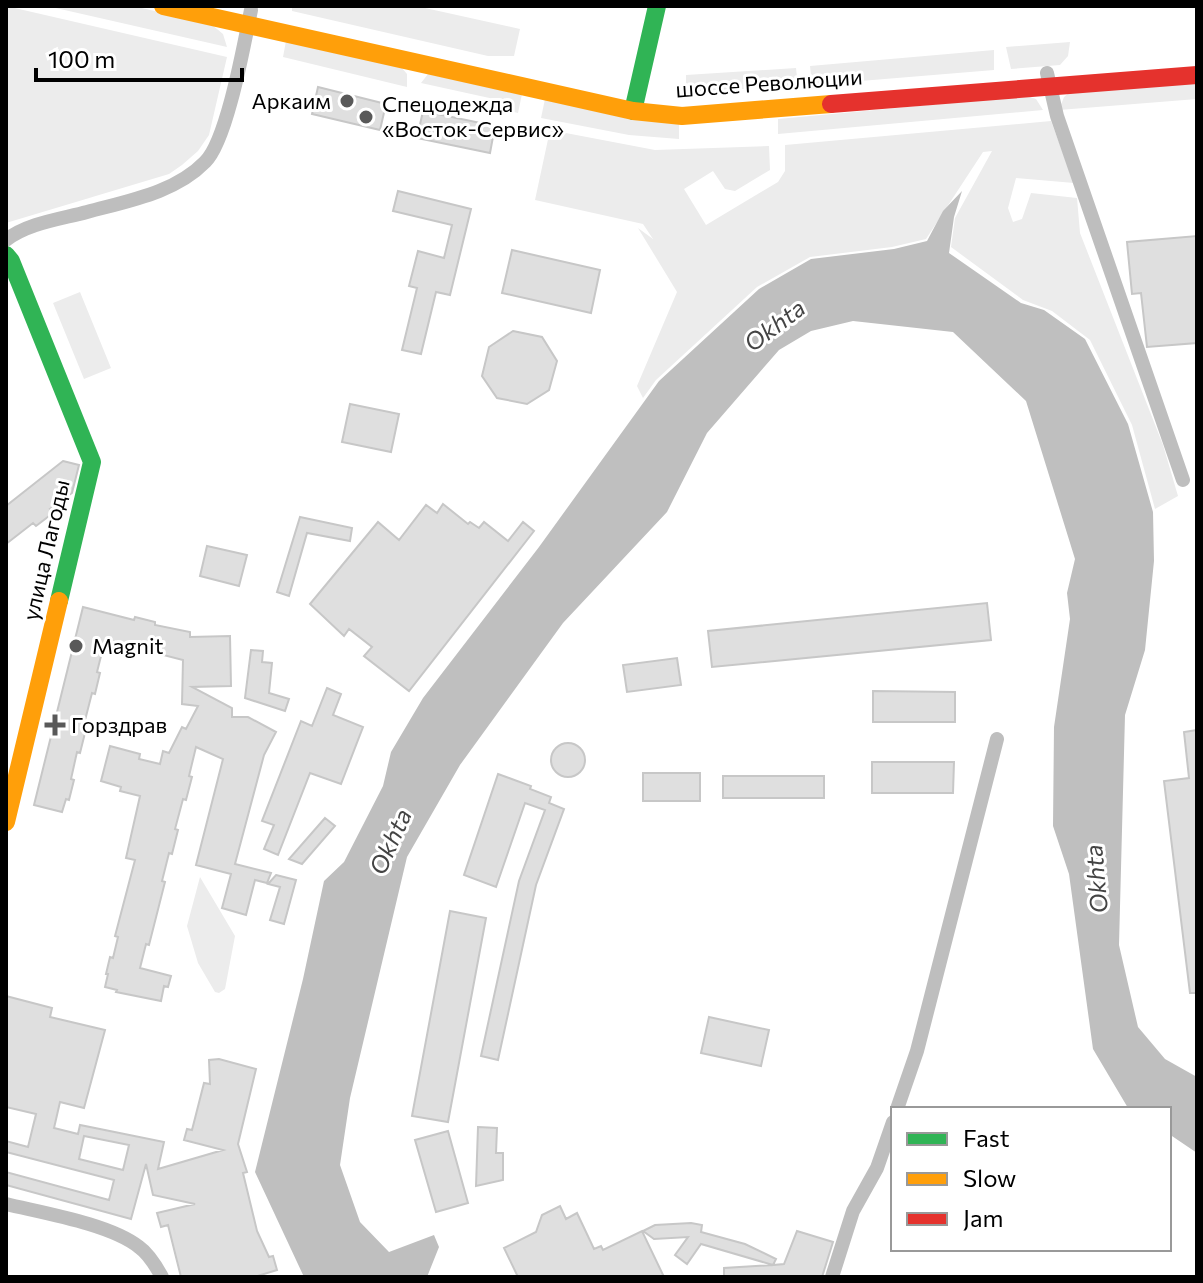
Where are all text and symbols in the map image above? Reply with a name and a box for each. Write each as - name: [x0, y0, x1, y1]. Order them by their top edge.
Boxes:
- scale bar: [36, 32, 242, 82]
- text: 100 m: [48, 44, 115, 73]
- street label: шоссе Революции: [675, 62, 863, 103]
- place label: Аркаим: [252, 87, 331, 114]
- place label: Спецодежда «Восток-Сервис»: [382, 90, 564, 142]
- marker: Аркаим: [338, 92, 356, 110]
- marker: Спецодежда «Восток-Сервис»: [357, 108, 375, 126]
- water label: Okhta: [738, 293, 810, 357]
- street label: улица Лагоды: [16, 477, 75, 623]
- place label: Magnit: [92, 632, 164, 659]
- marker: Magnit: [67, 637, 85, 655]
- place label: Горздрав: [71, 711, 167, 738]
- marker: Горздрав: [46, 716, 64, 734]
- water label: Okhta: [362, 804, 417, 879]
- water label: Okhta: [1078, 844, 1113, 915]
- legend: [891, 1107, 1171, 1251]
- text: Fast: [963, 1123, 1010, 1152]
- text: Slow: [963, 1163, 1016, 1192]
- text: Jam: [963, 1203, 1003, 1232]

